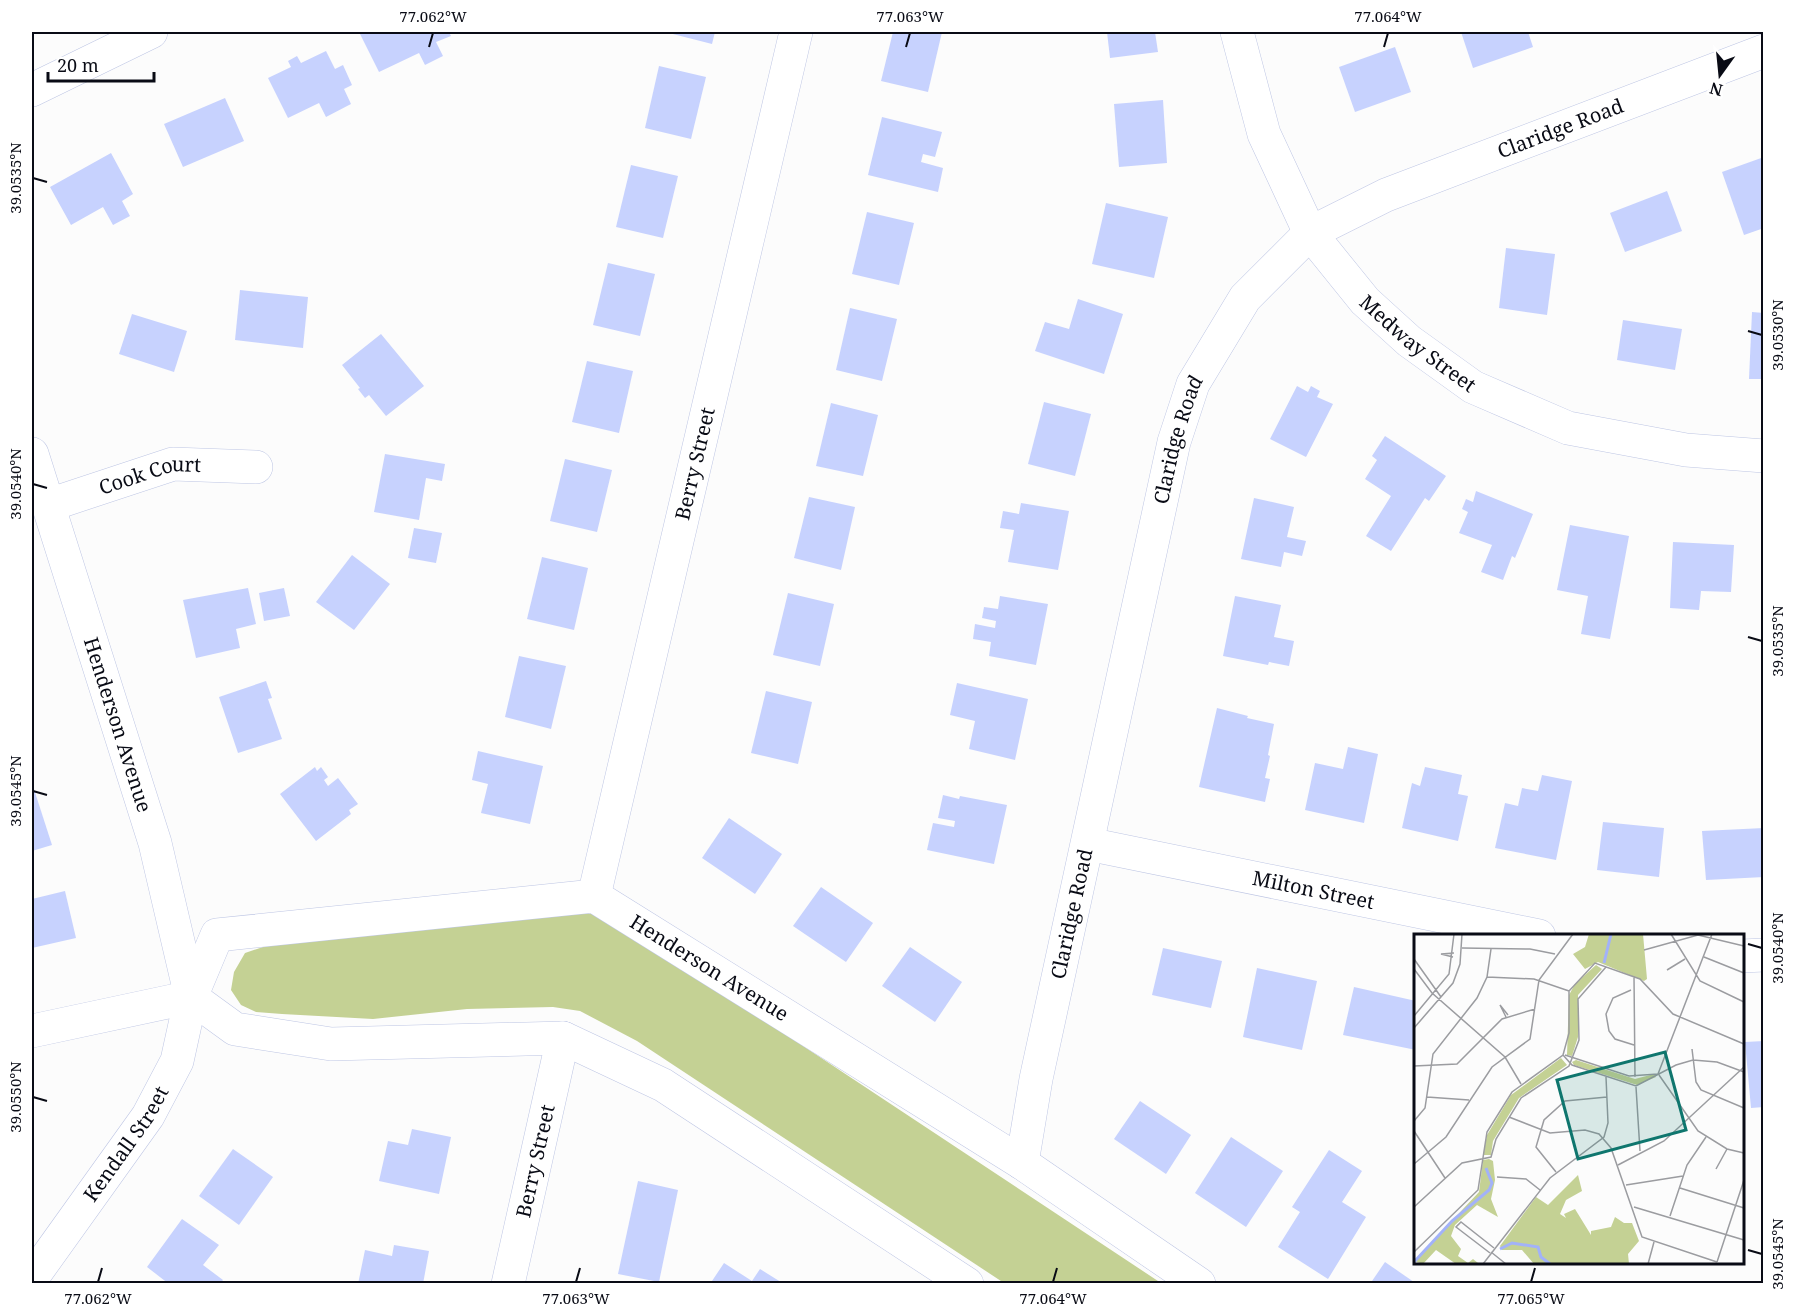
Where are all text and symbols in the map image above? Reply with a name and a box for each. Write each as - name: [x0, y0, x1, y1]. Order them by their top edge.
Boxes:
- text: 77.062°W: [399, 6, 467, 26]
- text: 77.063°W: [876, 6, 944, 26]
- text: 77.064°W: [1354, 6, 1422, 26]
- scale bar: [48, 45, 154, 83]
- north arrow: [1690, 45, 1750, 105]
- text: 20 m: [57, 53, 99, 77]
- text: N: [1707, 77, 1725, 102]
- street label: Claridge Road: [1493, 92, 1627, 164]
- text: 39.0535°N: [5, 142, 25, 214]
- street label: Medway Street: [1354, 288, 1482, 398]
- text: 39.0530°N: [1767, 299, 1787, 371]
- street label: Claridge Road: [1147, 370, 1208, 507]
- street label: Berry Street: [668, 404, 721, 523]
- text: 39.0540°N: [5, 448, 25, 520]
- street label: Cook Court: [95, 450, 202, 501]
- text: 39.0535°N: [1767, 605, 1787, 677]
- street label: Henderson Avenue: [78, 634, 158, 816]
- text: 39.0545°N: [5, 755, 25, 827]
- street label: Claridge Road: [1044, 846, 1099, 982]
- street label: Milton Street: [1250, 864, 1377, 915]
- street label: Henderson Avenue: [625, 908, 794, 1027]
- text: 39.0540°N: [1767, 912, 1787, 984]
- inset map: [1414, 934, 1744, 1264]
- text: 39.0550°N: [5, 1061, 25, 1133]
- street label: Kendall Street: [77, 1081, 174, 1207]
- street label: Berry Street: [509, 1102, 561, 1220]
- text: 39.0545°N: [1767, 1218, 1787, 1290]
- text: 77.062°W: [64, 1288, 132, 1308]
- text: 77.063°W: [542, 1288, 610, 1308]
- text: 77.064°W: [1019, 1288, 1087, 1308]
- text: 77.065°W: [1497, 1288, 1565, 1308]

